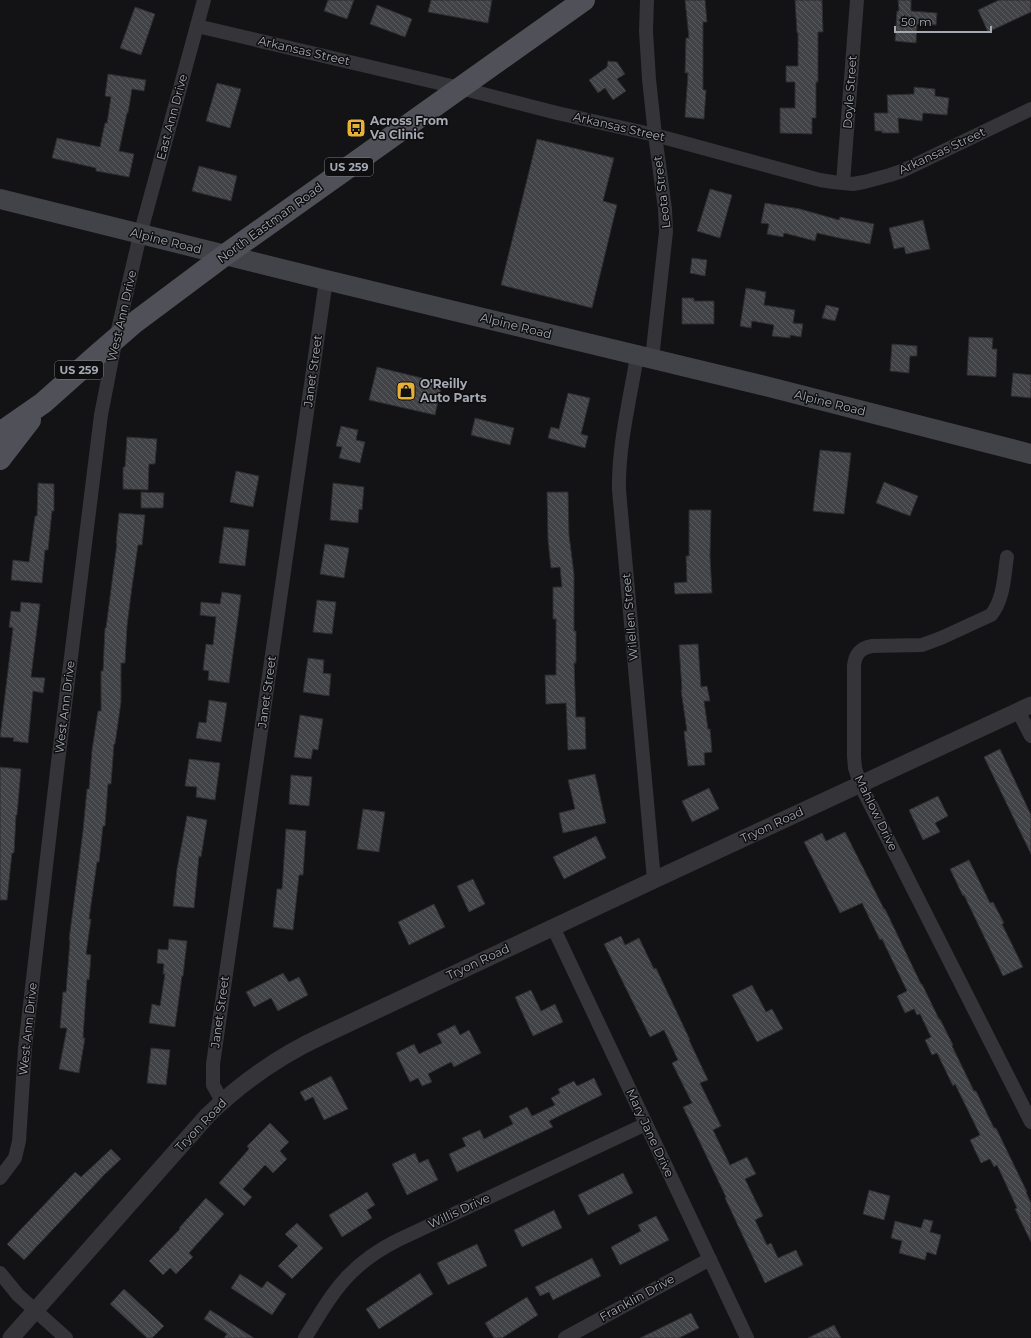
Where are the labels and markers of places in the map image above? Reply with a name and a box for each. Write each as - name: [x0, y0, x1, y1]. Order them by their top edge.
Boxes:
- place label: Across From Va Clinic: [369, 113, 448, 142]
- bus stop icon: Across From Va Clinic: [345, 117, 367, 139]
- place label: O'Reilly Auto Parts: [419, 376, 487, 405]
- shop icon: O'Reilly Auto Parts: [395, 380, 417, 402]

